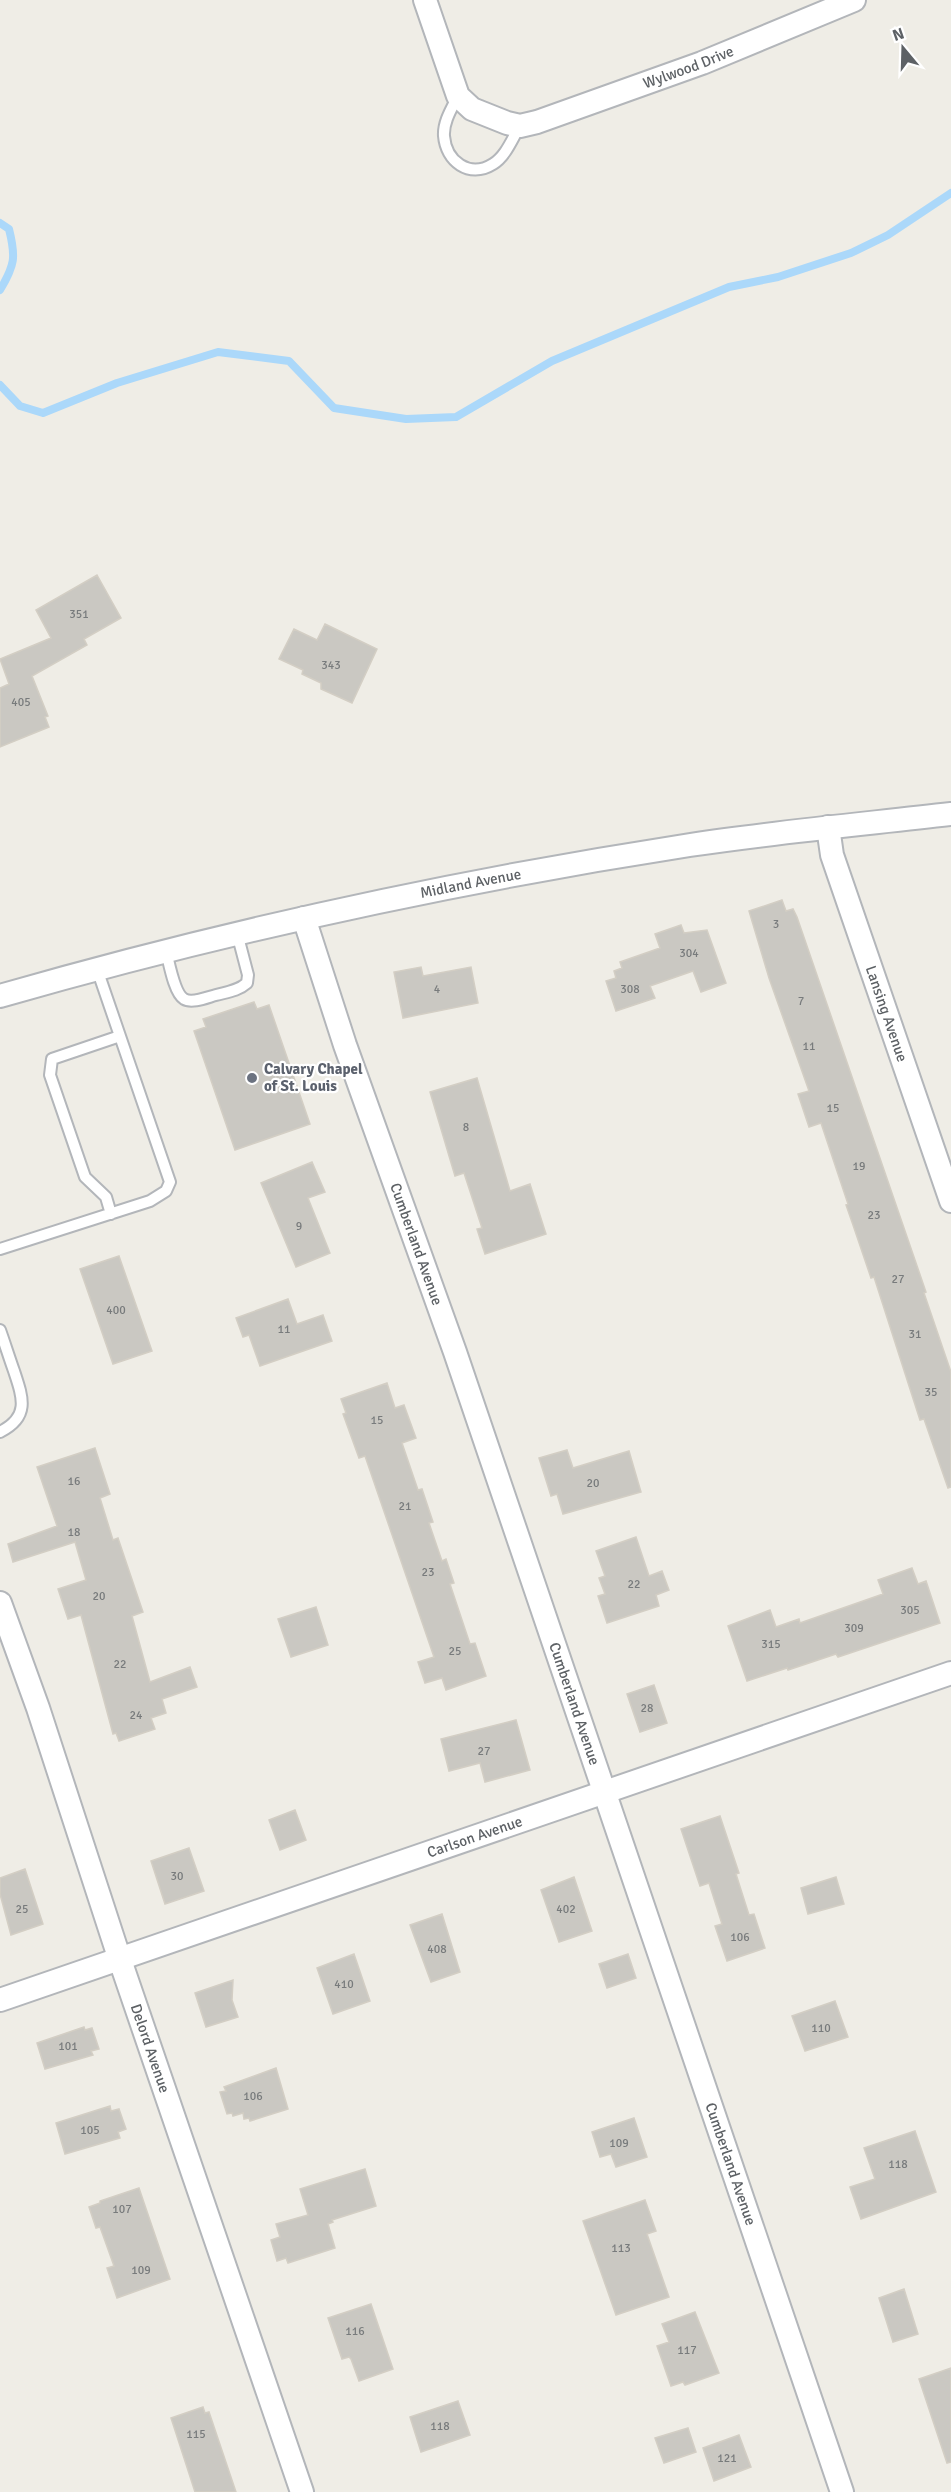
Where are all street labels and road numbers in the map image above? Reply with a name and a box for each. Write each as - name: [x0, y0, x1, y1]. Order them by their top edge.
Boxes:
- street label: Wylwood Drive: [641, 42, 736, 92]
- street label: Midland Avenue: [418, 865, 523, 902]
- street label: Lansing Avenue: [862, 963, 911, 1064]
- street label: Cumberland Avenue: [386, 1181, 447, 1308]
- street label: Cumberland Avenue: [545, 1640, 604, 1767]
- street label: Carlson Avenue: [425, 1812, 525, 1861]
- street label: Delord Avenue: [127, 2001, 174, 2095]
- street label: Cumberland Avenue: [701, 2100, 760, 2228]

